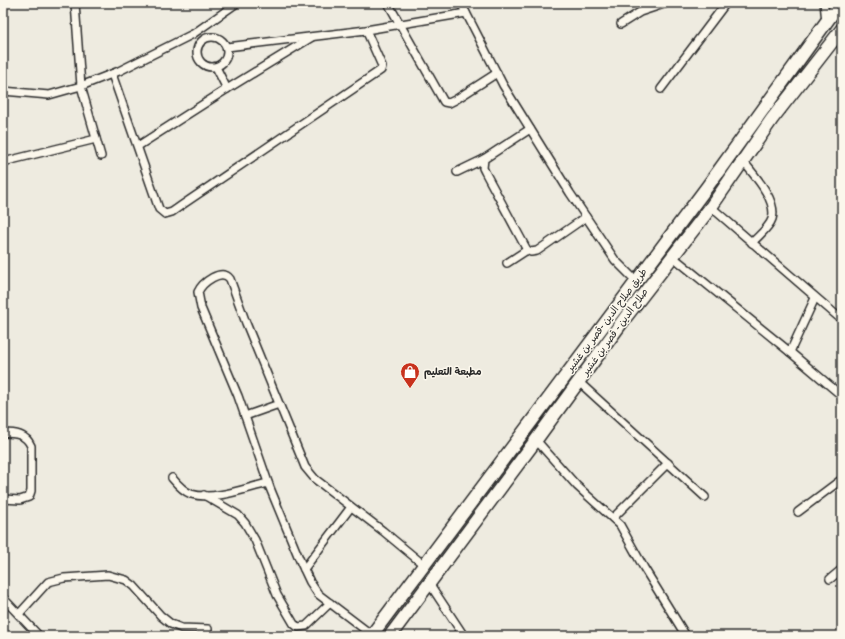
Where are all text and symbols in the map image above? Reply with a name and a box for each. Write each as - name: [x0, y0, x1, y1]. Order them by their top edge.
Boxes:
- street label: طريق صلاح الدين -قصر بن غشير: [564, 266, 651, 375]
- street label: صلاح الدين - قصر بن غشير: [579, 286, 652, 379]
- shop icon: مطبعة التعليم: [399, 361, 421, 389]
- place label: مطبعة التعليم: [424, 366, 482, 379]

